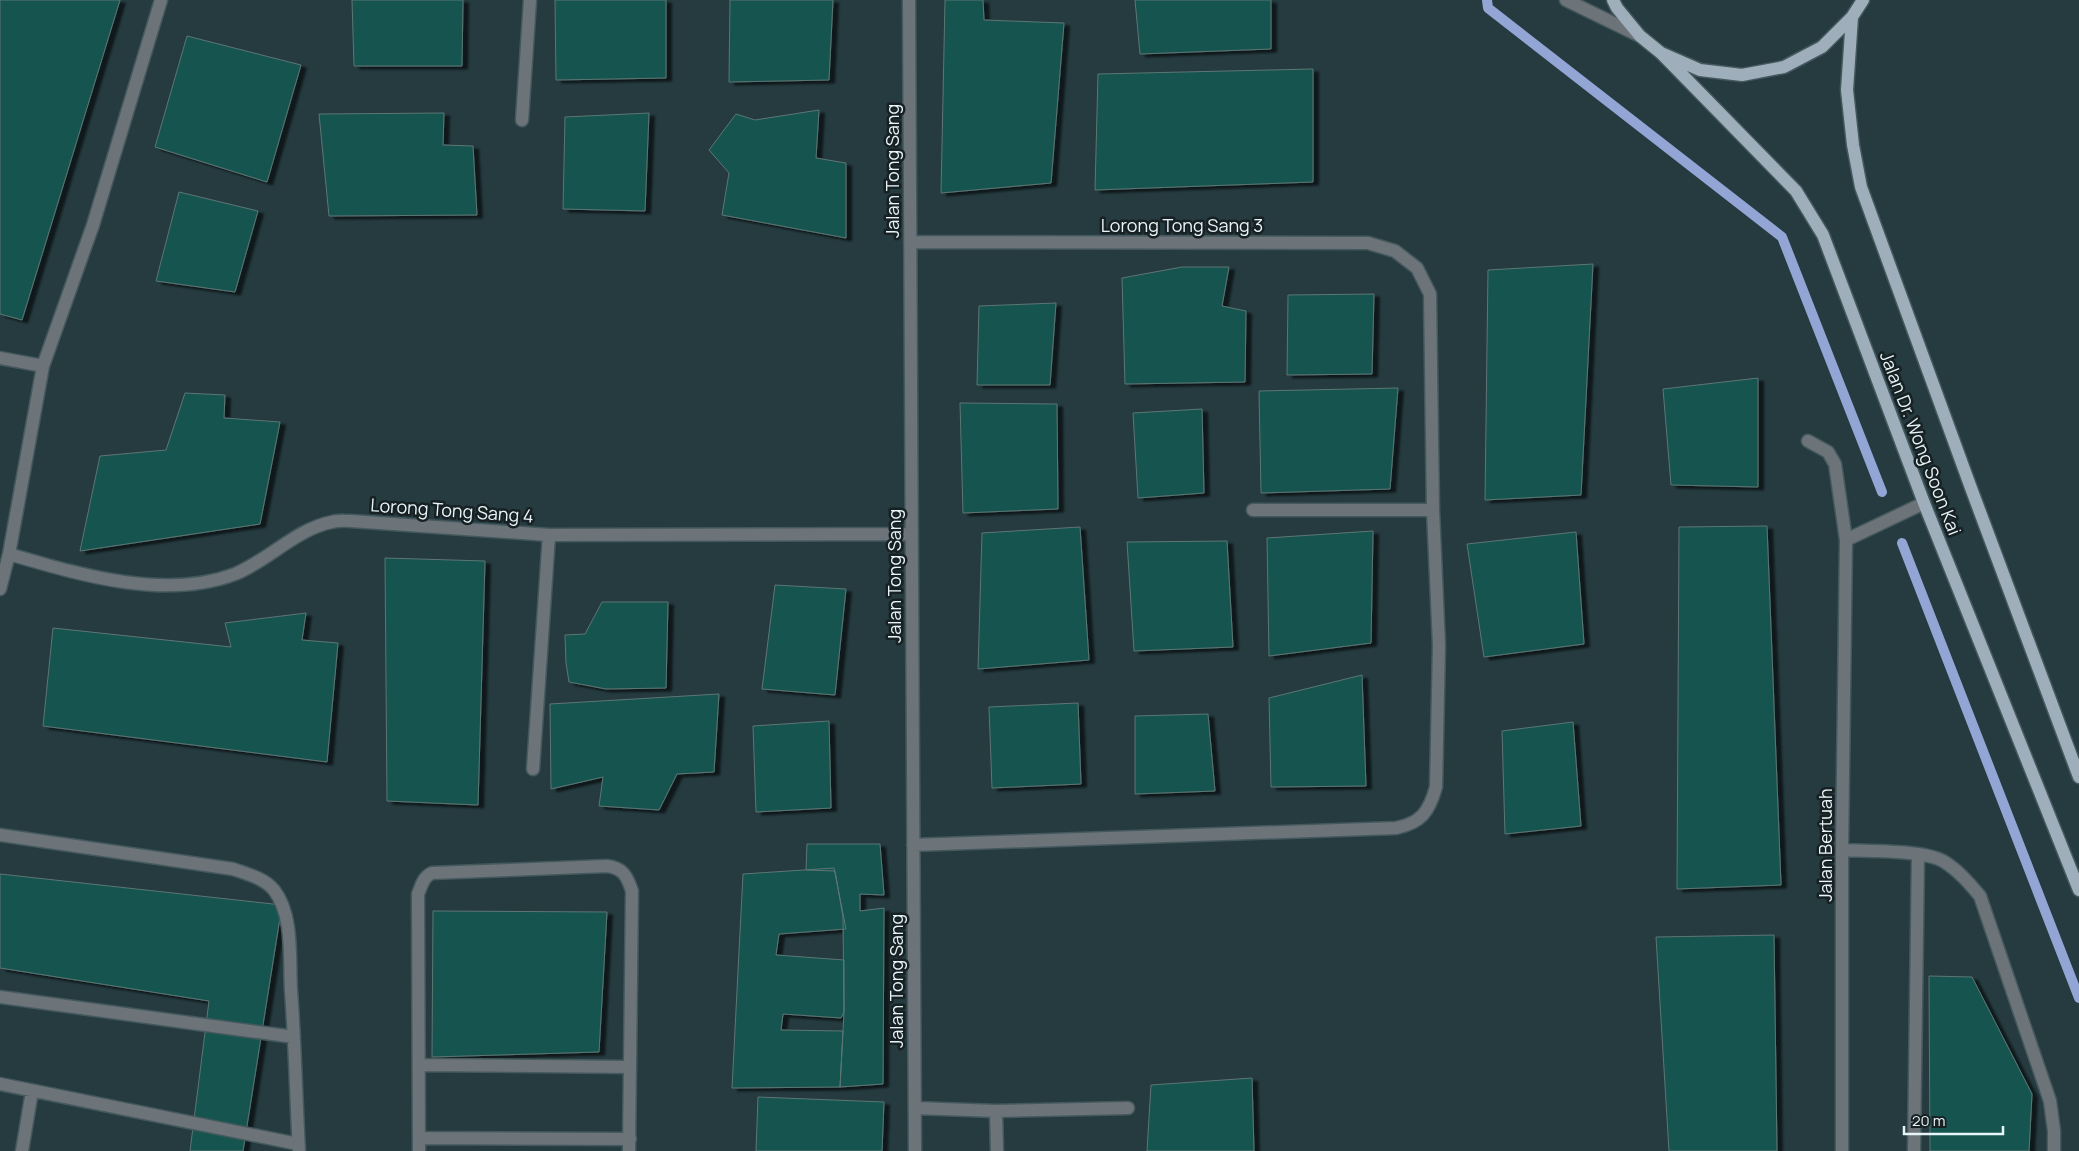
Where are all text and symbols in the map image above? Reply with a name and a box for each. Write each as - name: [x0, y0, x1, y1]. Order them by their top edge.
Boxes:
- street label: Jalan Tong Sang: [880, 104, 904, 238]
- street label: Lorong Tong Sang 3: [1101, 213, 1263, 237]
- street label: Jalan Dr. Wong Soon Kai: [1875, 348, 1967, 538]
- street label: Lorong Tong Sang 4: [370, 492, 534, 528]
- street label: Jalan Tong Sang: [882, 509, 906, 643]
- street label: Jalan Bertuah: [1813, 788, 1837, 902]
- street label: Jalan Tong Sang: [884, 914, 908, 1048]
- scale bar: [1904, 1104, 2003, 1136]
- text: 20 m: [1912, 1110, 1945, 1131]

